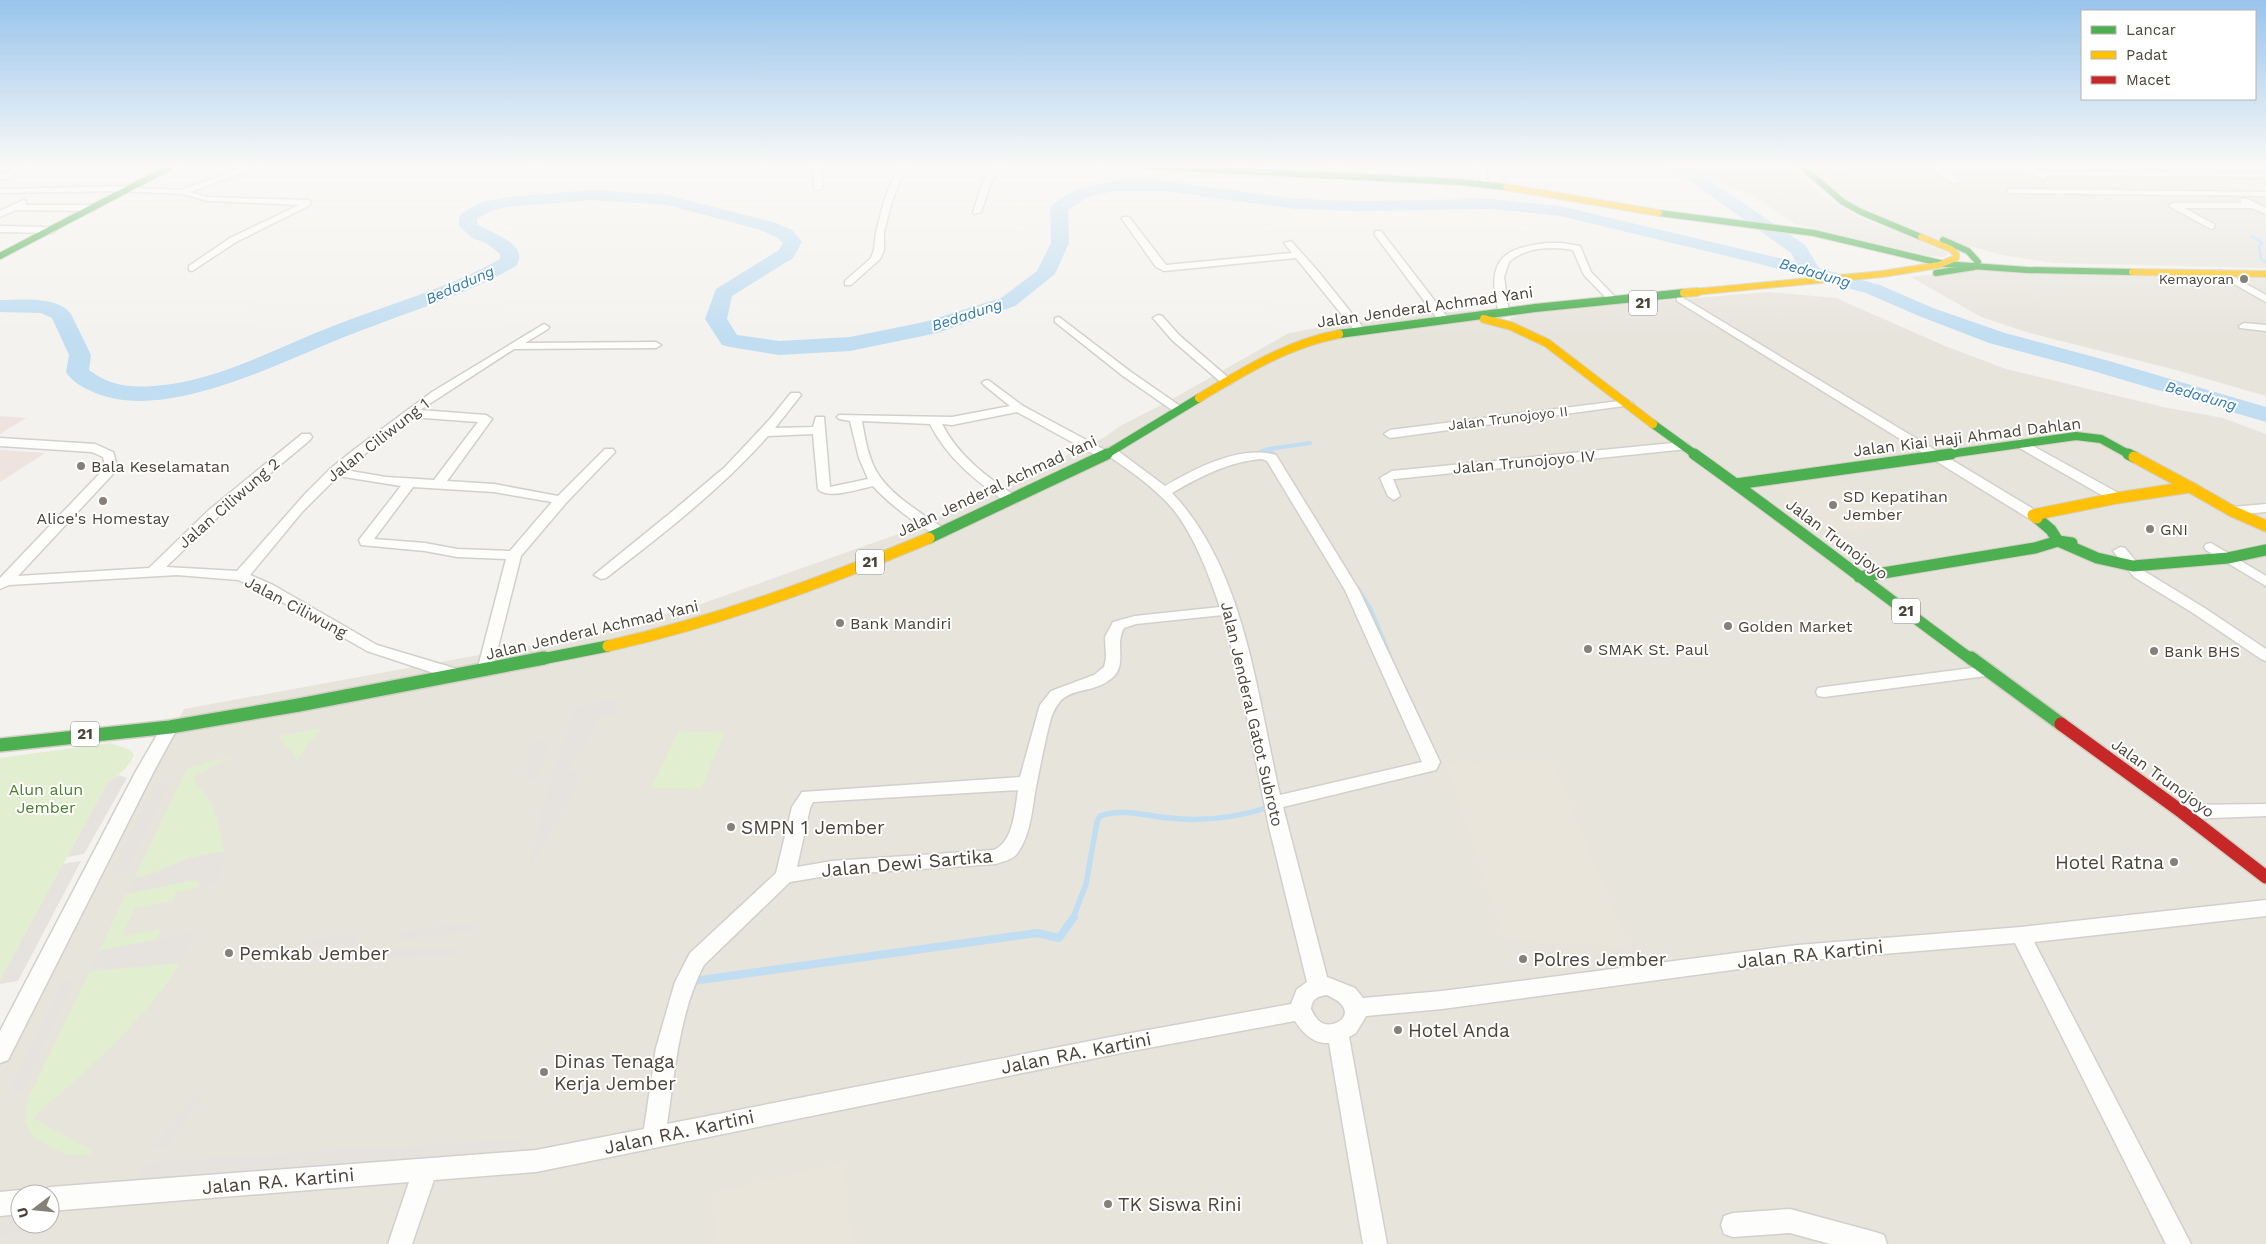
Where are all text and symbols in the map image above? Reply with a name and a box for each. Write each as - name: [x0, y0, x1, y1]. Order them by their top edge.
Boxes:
- legend: [2081, 10, 2256, 100]
- text: Lancar: [2126, 21, 2176, 39]
- text: Padat: [2126, 46, 2168, 64]
- text: Macet: [2126, 71, 2171, 89]
- water label: Bedadung: [1777, 254, 1853, 292]
- water label: Bedadung: [423, 262, 497, 308]
- place label: Kemayoran: [2159, 271, 2234, 287]
- marker: Kemayoran: [2238, 273, 2250, 285]
- street label: Jalan Jenderal Achmad Yani: [1316, 282, 1534, 332]
- road number: 21: [1629, 290, 1657, 316]
- water label: Bedadung: [929, 295, 1005, 335]
- water label: Bedadung: [2163, 377, 2239, 415]
- street label: Jalan Ciliwung 1: [323, 394, 433, 486]
- street label: Jalan Trunojoyo II: [1447, 403, 1569, 433]
- street label: Jalan Kiai Haji Ahmad Dahlan: [1852, 414, 2082, 460]
- street label: Jalan Jenderal Achmad Yani: [894, 431, 1100, 541]
- street label: Jalan Trunojoyo IV: [1452, 446, 1596, 478]
- street label: Jalan Ciliwung 2: [174, 454, 284, 552]
- place label: Bala Keselamatan: [91, 457, 230, 476]
- marker: Bala Keselamatan: [75, 460, 87, 472]
- place label: SD Kepatihan Jember: [1843, 487, 1948, 524]
- marker: Alice's Homestay: [97, 495, 109, 507]
- street label: Jalan Trunojoyo: [1782, 495, 1892, 583]
- marker: SD Kepatihan Jember: [1827, 499, 1839, 511]
- place label: Alice's Homestay: [37, 509, 170, 528]
- place label: GNI: [2160, 520, 2188, 539]
- marker: GNI: [2144, 523, 2156, 535]
- road number: 21: [856, 550, 884, 574]
- street label: Jalan Ciliwung: [242, 572, 351, 642]
- street label: Jalan Jenderal Achmad Yani: [484, 596, 700, 664]
- road number: 21: [1892, 598, 1920, 624]
- street label: Jalan Jenderal Gatot Subroto: [1217, 600, 1287, 828]
- place label: Bank Mandiri: [850, 614, 951, 633]
- marker: Bank Mandiri: [834, 617, 846, 629]
- place label: Golden Market: [1738, 617, 1853, 636]
- marker: Golden Market: [1722, 620, 1734, 632]
- place label: SMAK St. Paul: [1598, 640, 1709, 659]
- place label: Bank BHS: [2164, 642, 2240, 661]
- marker: SMAK St. Paul: [1582, 643, 1594, 655]
- marker: Bank BHS: [2148, 645, 2160, 657]
- road number: 21: [71, 722, 99, 746]
- street label: Jalan Trunojoyo: [2108, 734, 2218, 822]
- park label: Alun alun Jember: [9, 780, 83, 817]
- place label: SMPN 1 Jember: [741, 816, 885, 839]
- marker: SMPN 1 Jember: [725, 821, 737, 833]
- street label: Jalan Dewi Sartika: [820, 844, 994, 882]
- place label: Hotel Ratna: [2055, 851, 2164, 874]
- marker: Hotel Ratna: [2168, 856, 2180, 868]
- street label: Jalan RA Kartini: [1736, 935, 1884, 973]
- place label: Pemkab Jember: [239, 942, 389, 965]
- marker: Pemkab Jember: [223, 947, 235, 959]
- place label: Polres Jember: [1533, 948, 1667, 971]
- marker: Polres Jember: [1517, 953, 1529, 965]
- place label: Hotel Anda: [1408, 1019, 1510, 1042]
- marker: Hotel Anda: [1392, 1024, 1404, 1036]
- street label: Jalan RA. Kartini: [999, 1027, 1153, 1079]
- place label: Dinas Tenaga Kerja Jember: [554, 1050, 676, 1095]
- marker: Dinas Tenaga Kerja Jember: [538, 1066, 550, 1078]
- street label: Jalan RA. Kartini: [602, 1105, 756, 1159]
- street label: Jalan RA. Kartini: [201, 1163, 355, 1199]
- north arrow: [10, 1184, 60, 1234]
- place label: TK Siswa Rini: [1118, 1193, 1242, 1216]
- marker: TK Siswa Rini: [1102, 1198, 1114, 1210]
- text: U: [13, 1206, 32, 1220]

